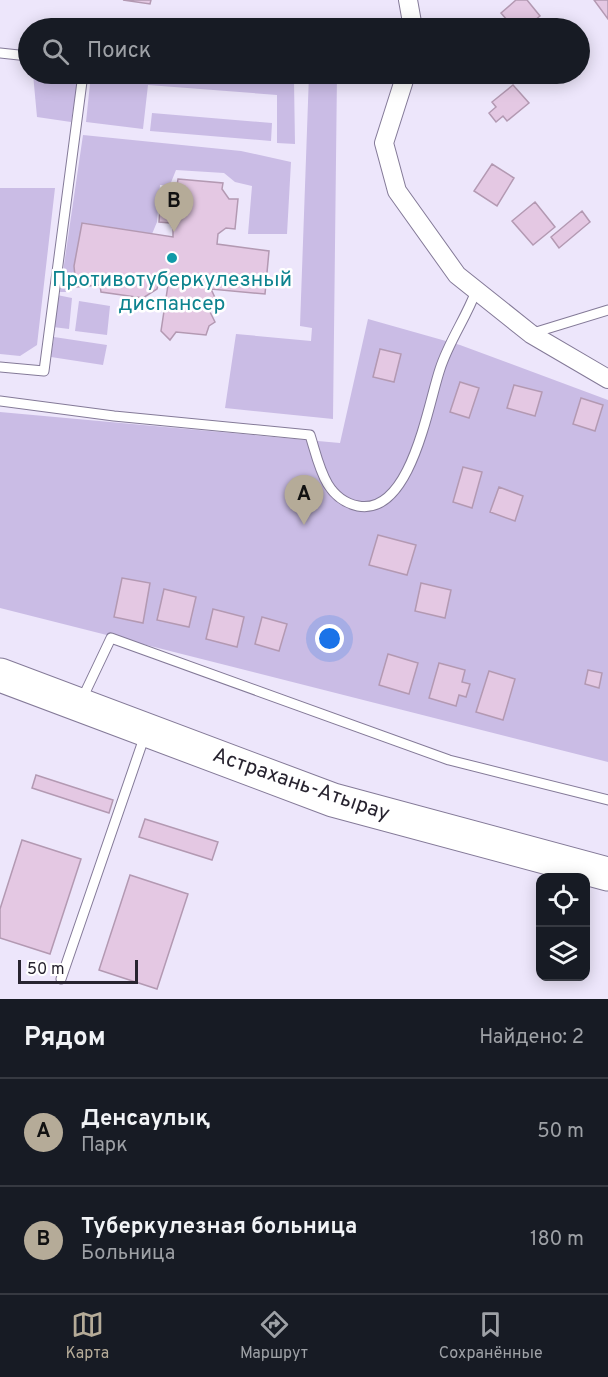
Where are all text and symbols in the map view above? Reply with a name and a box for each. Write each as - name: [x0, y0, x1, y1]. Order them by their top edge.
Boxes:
- search box: [18, 18, 590, 84]
- icon: search: [39, 35, 72, 68]
- text: Поиск: [87, 38, 151, 65]
- pin: B: [154, 182, 194, 232]
- marker: Противотуберкулезный диспансер: [165, 251, 179, 265]
- place label: Противотуберкулезный диспансер: [52, 267, 292, 318]
- pin: A: [284, 476, 324, 525]
- your location: [315, 624, 344, 653]
- street label: Астрахань-Атырау: [209, 742, 393, 828]
- map controls: [536, 873, 590, 981]
- button: locate: [536, 873, 590, 927]
- button: layers: [536, 927, 590, 981]
- scale bar: [18, 957, 138, 984]
- text: 50 m: [27, 960, 65, 980]
- text: Рядом: [24, 1022, 106, 1055]
- text: Найдено: 2: [479, 1025, 584, 1051]
- text: Денсаулық: [81, 1106, 210, 1133]
- text: A: [36, 1119, 51, 1145]
- text: 50 m: [537, 1119, 584, 1145]
- text: Парк: [81, 1133, 128, 1159]
- text: Туберкулезная больница: [81, 1214, 357, 1241]
- text: B: [37, 1227, 50, 1253]
- text: 180 m: [530, 1227, 584, 1253]
- text: Больница: [81, 1241, 175, 1267]
- tab: Карта: [65, 1308, 109, 1364]
- tab: Маршрут: [240, 1308, 308, 1364]
- tab: Сохранённые: [439, 1308, 543, 1364]

